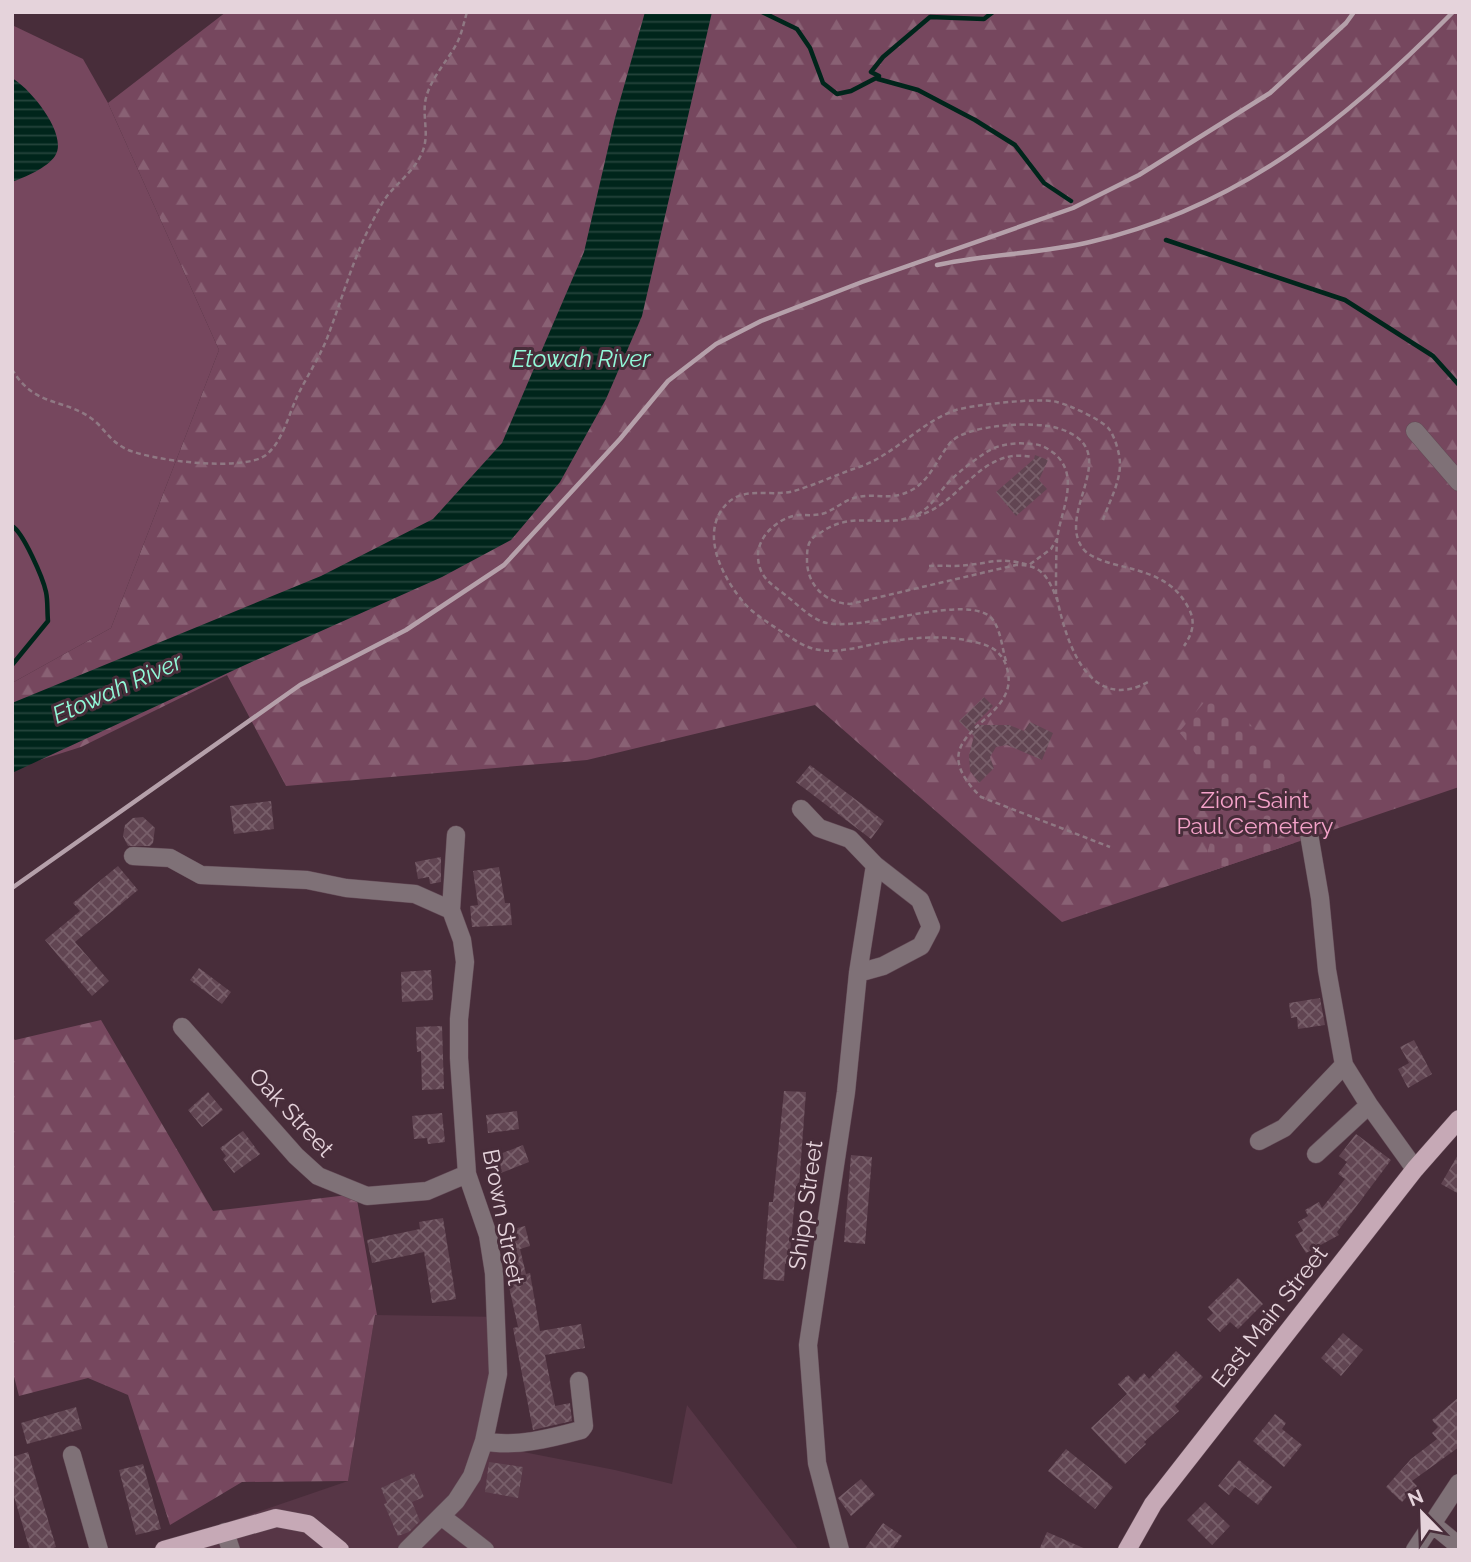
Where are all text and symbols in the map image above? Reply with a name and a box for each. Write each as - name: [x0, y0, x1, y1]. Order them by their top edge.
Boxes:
- water label: Etowah River: [511, 344, 651, 373]
- water label: Etowah River: [48, 646, 187, 730]
- park label: Zion-Saint Paul Cemetery: [1176, 786, 1334, 839]
- street label: Oak Street: [244, 1062, 340, 1162]
- street label: Shipp Street: [783, 1138, 827, 1271]
- street label: Brown Street: [478, 1147, 530, 1288]
- street label: East Main Street: [1205, 1240, 1333, 1392]
- north arrow: [1387, 1478, 1457, 1548]
- text: N: [1404, 1484, 1426, 1510]

